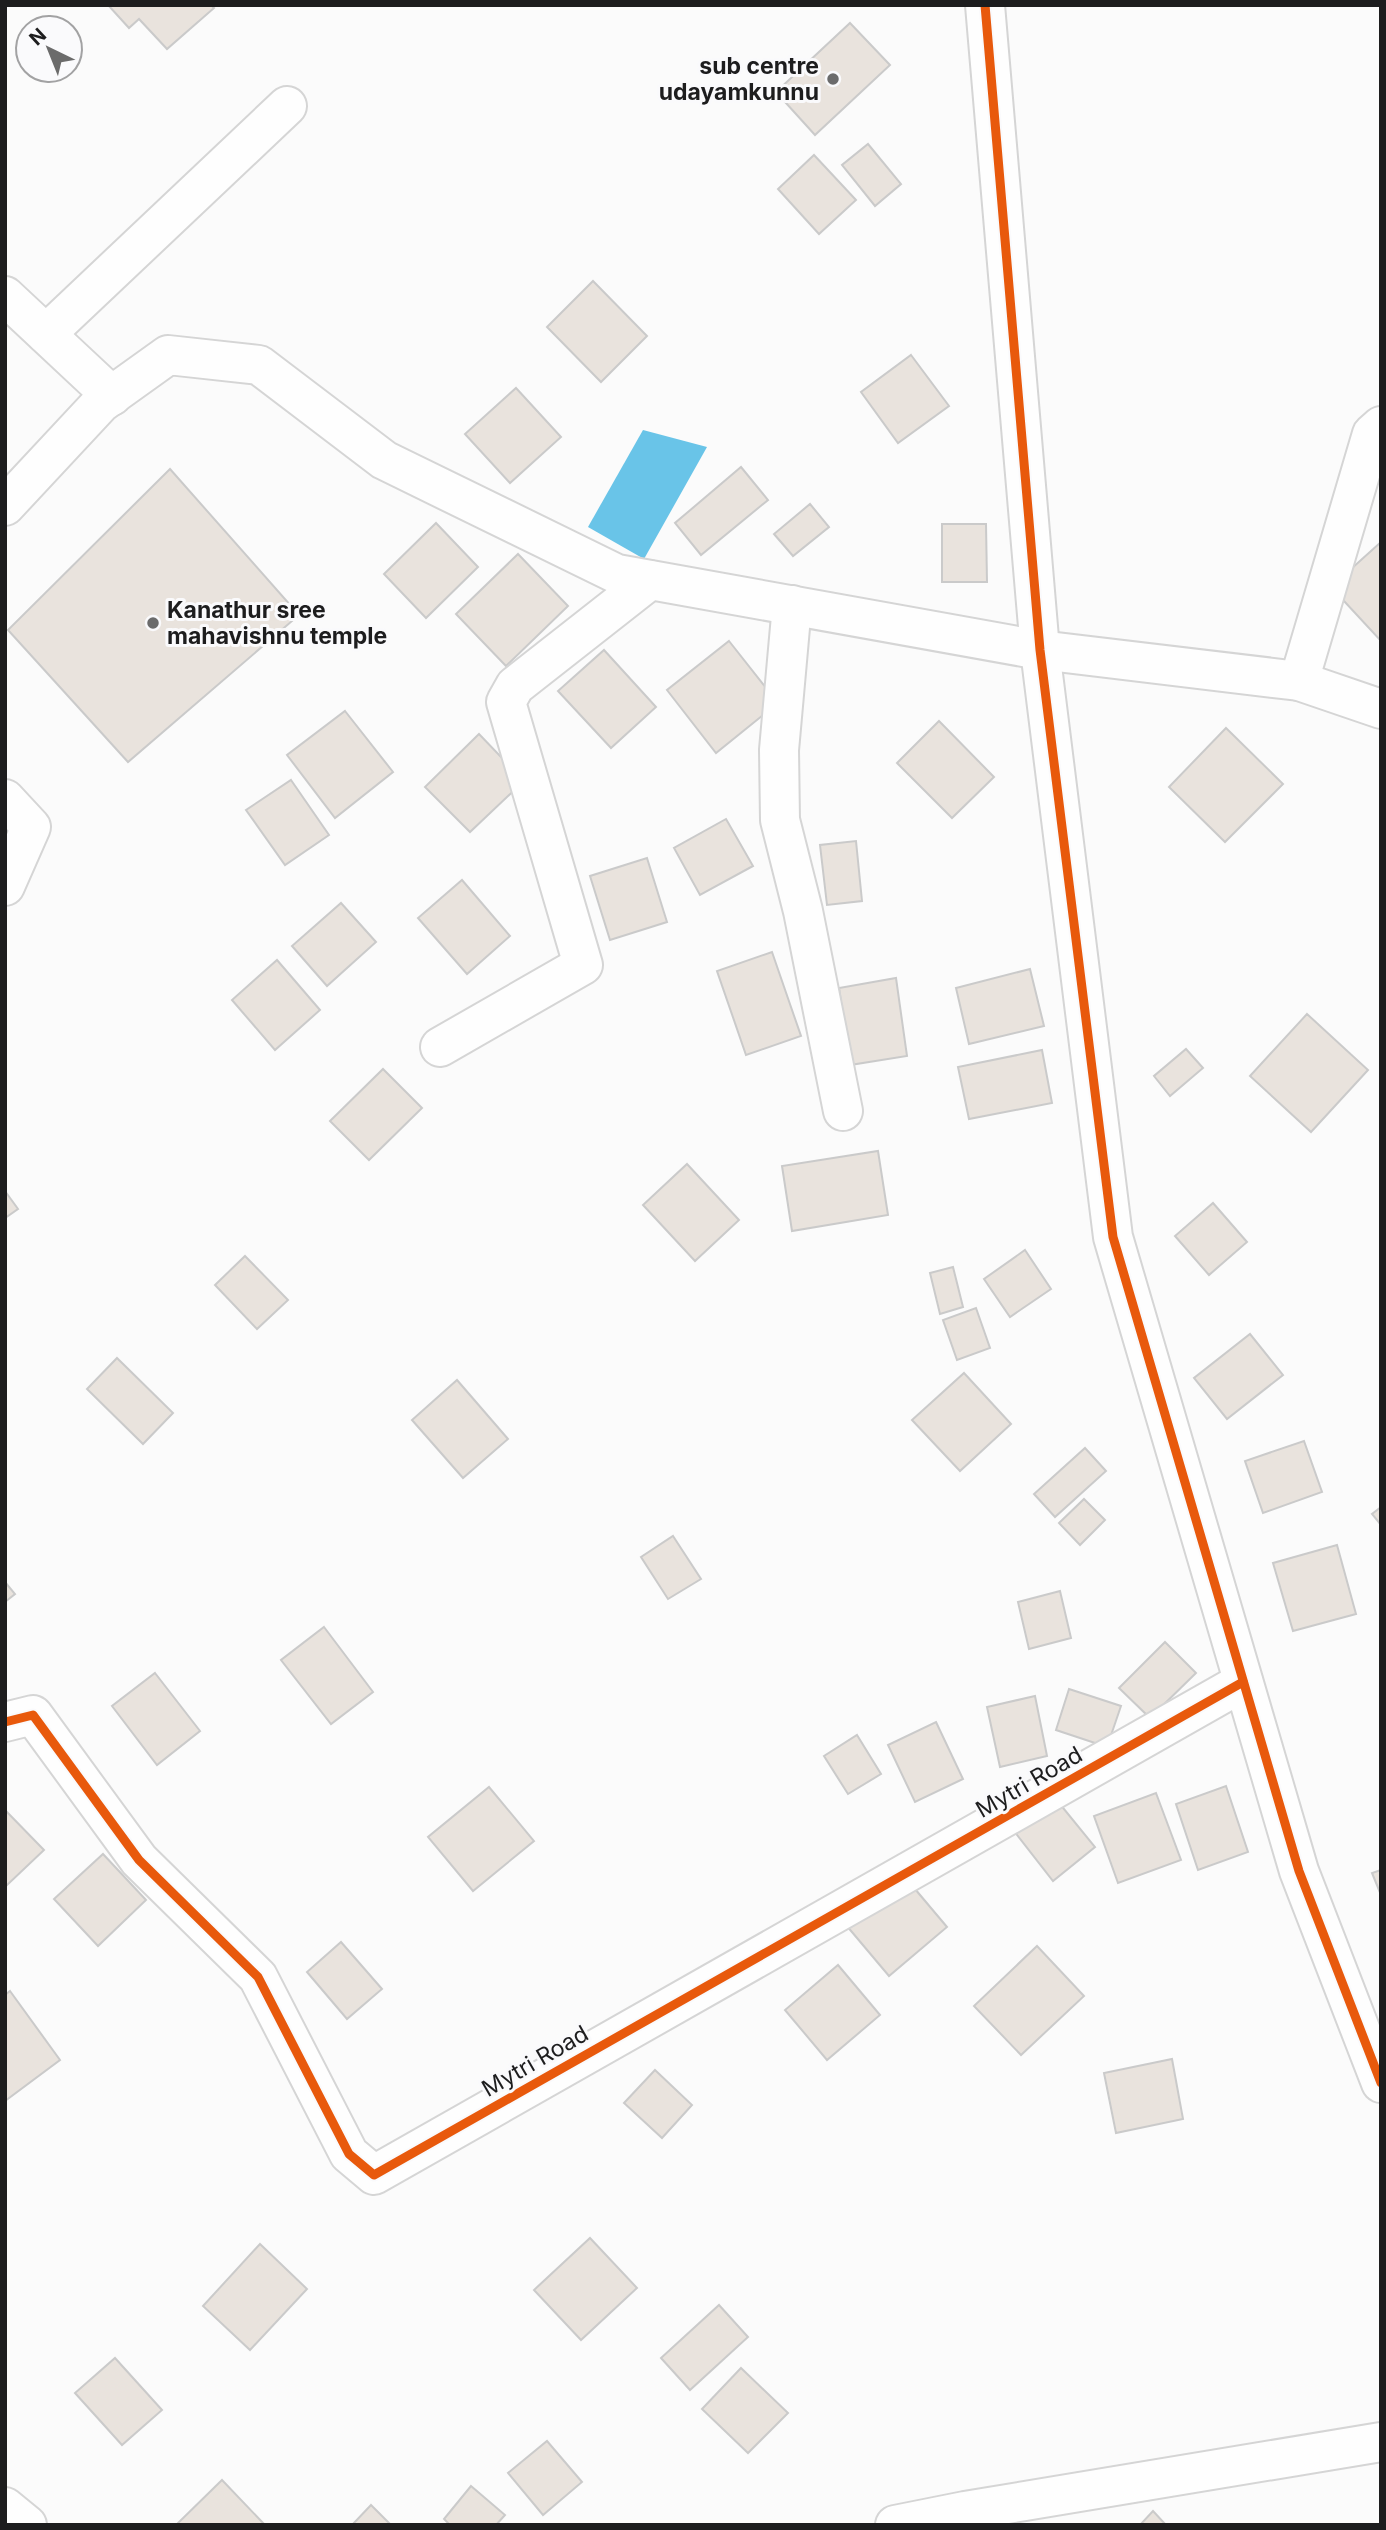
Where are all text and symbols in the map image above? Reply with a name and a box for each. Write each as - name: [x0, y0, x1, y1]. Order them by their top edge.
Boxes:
- north arrow: [14, 14, 84, 84]
- text: N: [25, 24, 51, 50]
- place label: sub centre udayamkunnu: [659, 52, 819, 106]
- marker: sub centre udayamkunnu: [825, 71, 841, 87]
- place label: Kanathur sree mahavishnu temple: [167, 596, 387, 650]
- marker: Kanathur sree mahavishnu temple: [145, 615, 161, 631]
- street label: Mytri Road: [971, 1740, 1087, 1824]
- street label: Mytri Road: [477, 2019, 593, 2103]

